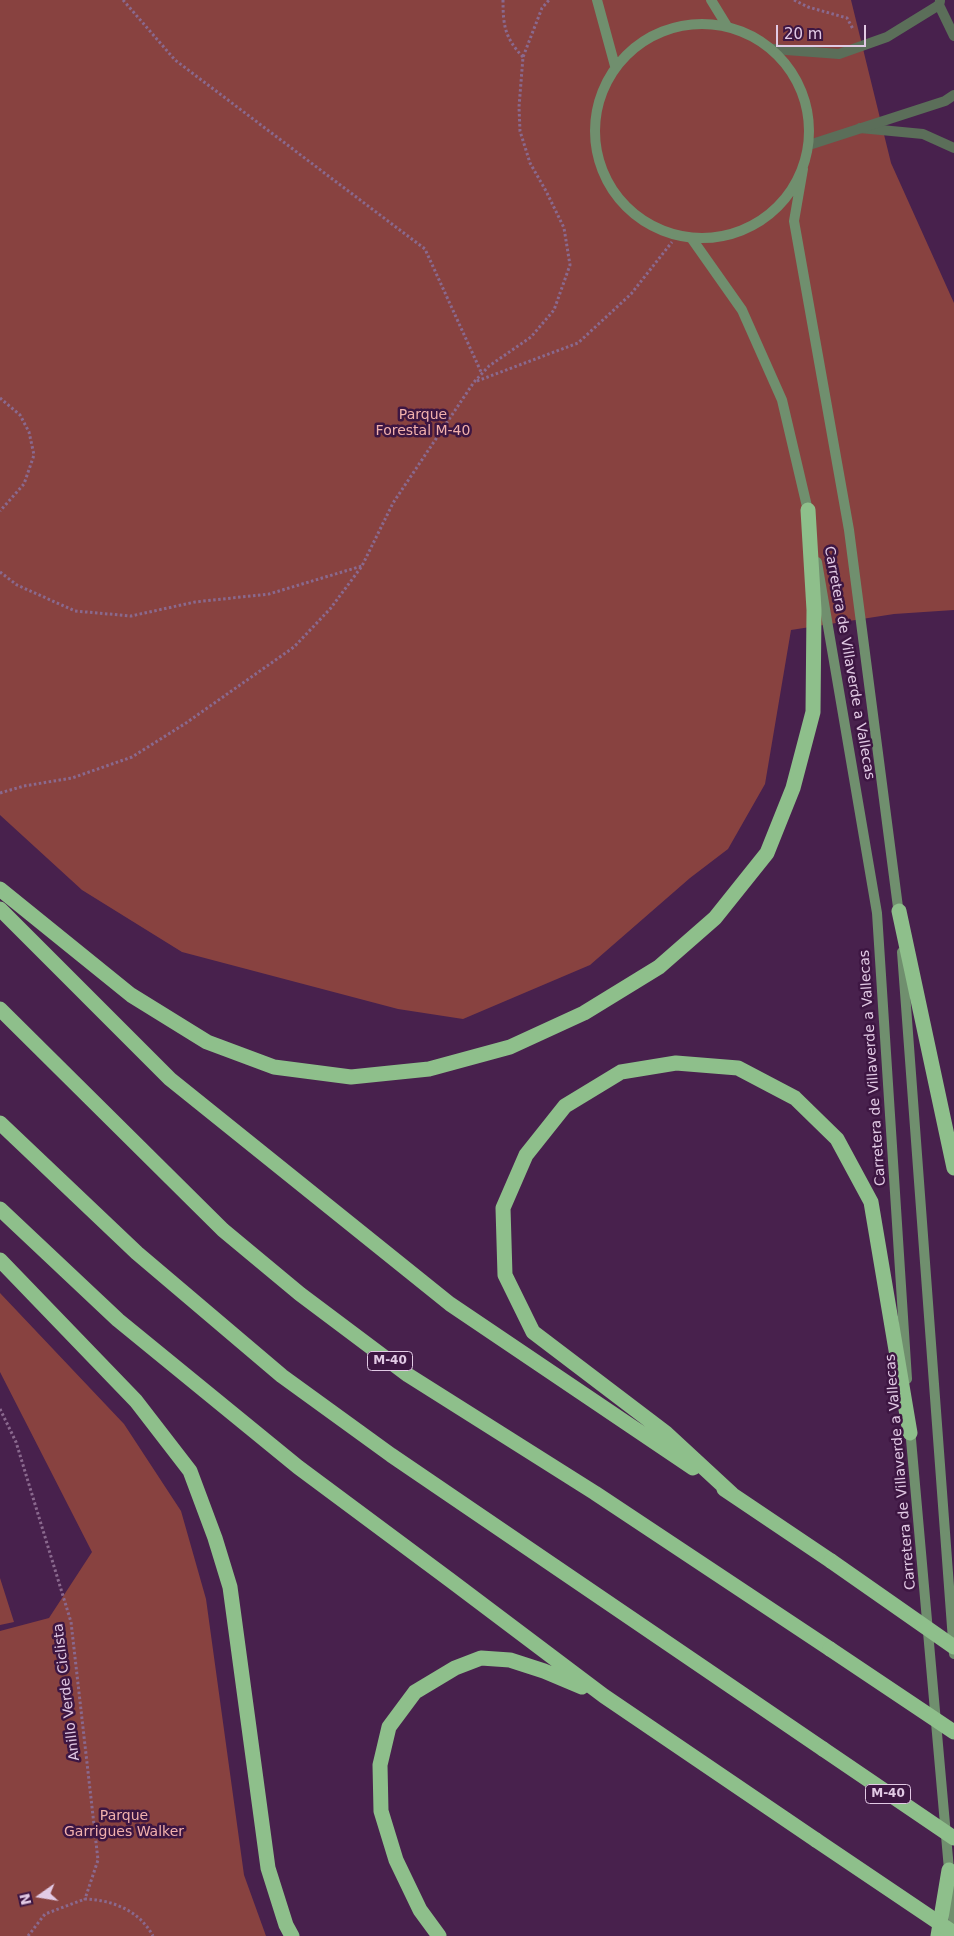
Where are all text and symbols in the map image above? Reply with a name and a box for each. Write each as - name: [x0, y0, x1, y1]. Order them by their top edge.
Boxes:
- scale bar: [779, 15, 869, 47]
- text: 20 m: [784, 25, 822, 43]
- park label: Parque Forestal M-40: [376, 407, 470, 440]
- street label: Carretera de Villaverde a Vallecas: [820, 545, 878, 781]
- street label: Carretera de Villaverde a Vallecas: [856, 949, 890, 1187]
- road number: M-40: [368, 1352, 412, 1370]
- street label: Carretera de Villaverde a Vallecas: [882, 1353, 920, 1591]
- street label: Anillo Verde Ciclista: [50, 1622, 84, 1762]
- road number: M-40: [866, 1785, 910, 1804]
- park label: Parque Garrigues Walker: [64, 1808, 184, 1840]
- north arrow: [15, 1871, 65, 1921]
- text: N: [16, 1892, 34, 1907]

